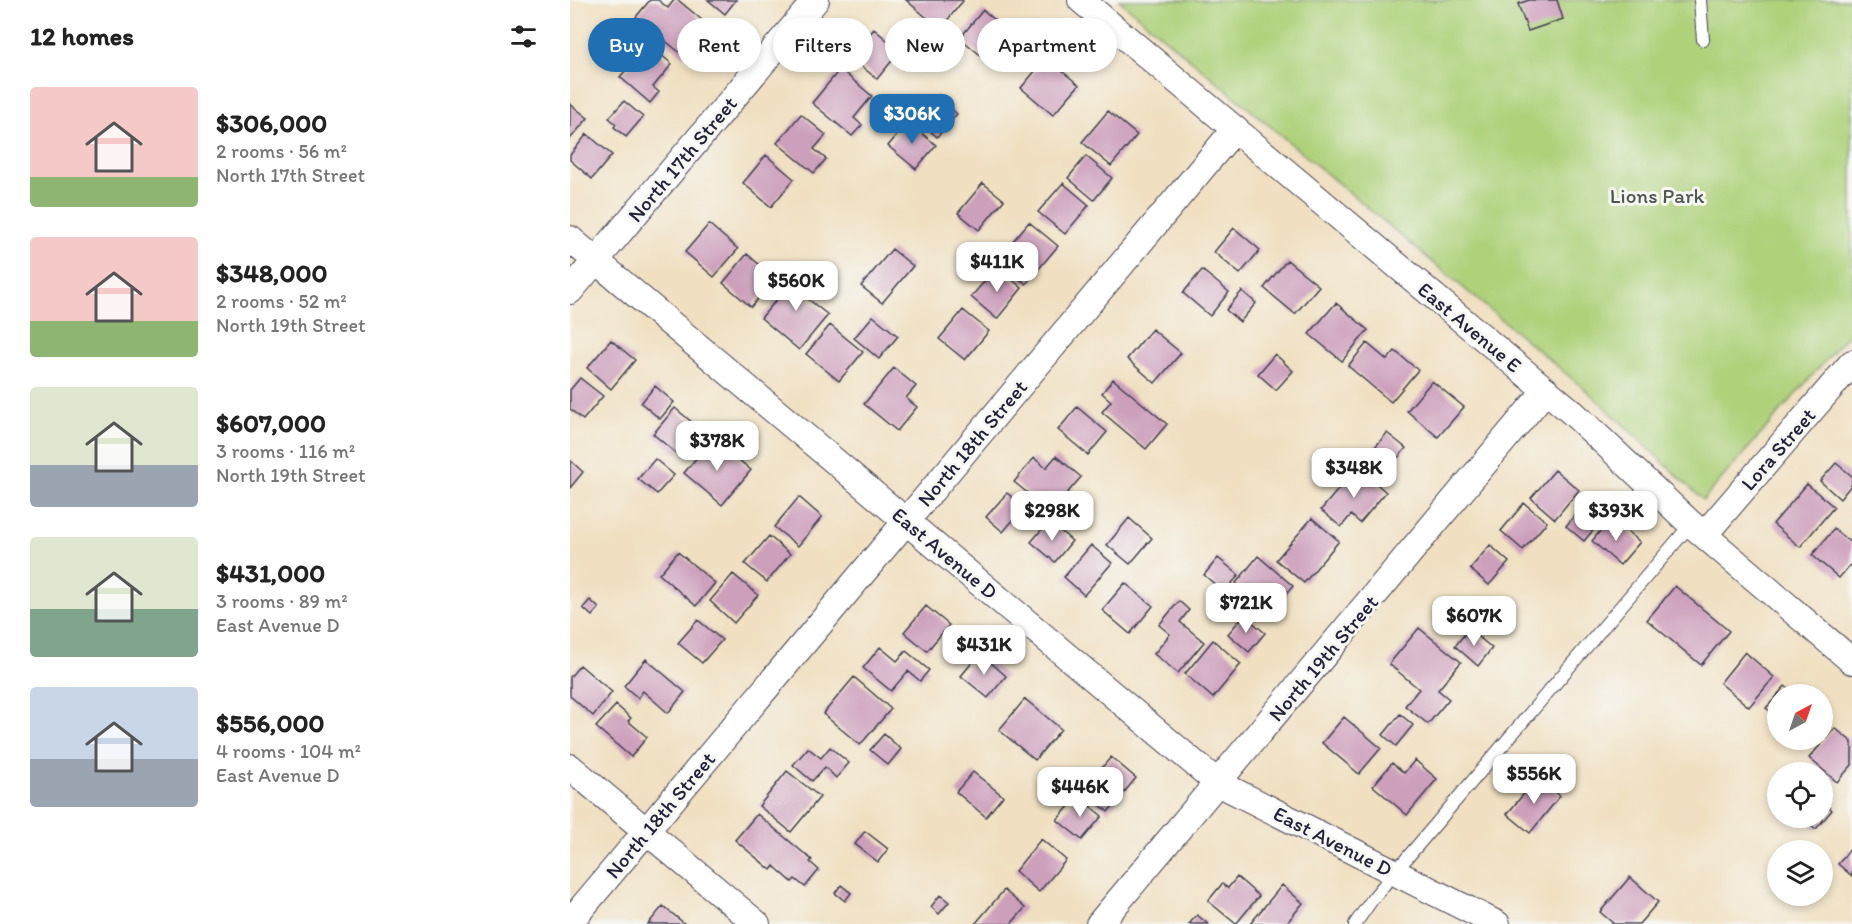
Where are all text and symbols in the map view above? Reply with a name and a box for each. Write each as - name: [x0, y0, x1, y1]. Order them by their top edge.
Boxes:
- chip: Buy: [588, 18, 665, 72]
- chip: Rent: [677, 18, 761, 72]
- chip: Filters: [773, 18, 873, 72]
- chip: New: [885, 18, 965, 72]
- chip: Apartment: [977, 18, 1117, 72]
- text: 12 homes: [30, 20, 134, 52]
- icon: filters: [507, 20, 540, 53]
- street label: North 17th Street: [622, 91, 742, 227]
- pin: $306K: [870, 94, 954, 145]
- text: $306K: [884, 101, 940, 125]
- text: $306,000: [216, 107, 327, 139]
- icon: home: [78, 111, 150, 183]
- text: 2 rooms · 56 m²: [216, 139, 347, 163]
- text: North 17th Street: [216, 163, 365, 187]
- park label: Lions Park: [1610, 183, 1704, 208]
- pin: $411K: [955, 242, 1039, 293]
- text: $411K: [970, 249, 1024, 273]
- text: $348,000: [216, 257, 327, 289]
- icon: home: [78, 261, 150, 333]
- pin: $560K: [754, 261, 838, 312]
- text: $560K: [768, 268, 824, 292]
- street label: East Avenue E: [1413, 276, 1527, 378]
- text: 2 rooms · 52 m²: [216, 289, 347, 313]
- text: North 19th Street: [216, 313, 366, 337]
- street label: North 18th Street: [912, 375, 1032, 511]
- street label: Lora Street: [1736, 403, 1821, 495]
- text: $607,000: [216, 407, 326, 439]
- icon: home: [78, 411, 150, 483]
- pin: $378K: [675, 421, 759, 472]
- text: $378K: [690, 428, 744, 452]
- text: 3 rooms · 116 m²: [216, 439, 355, 463]
- pin: $348K: [1312, 448, 1396, 499]
- text: $348K: [1326, 455, 1382, 479]
- text: North 19th Street: [216, 463, 366, 487]
- pin: $298K: [1010, 491, 1094, 542]
- pin: $393K: [1574, 491, 1658, 542]
- text: $298K: [1025, 498, 1079, 522]
- text: $393K: [1588, 498, 1644, 522]
- street label: East Avenue D: [887, 502, 1003, 604]
- text: $431,000: [216, 557, 325, 589]
- icon: home: [78, 561, 150, 633]
- pin: $721K: [1204, 583, 1288, 634]
- text: 3 rooms · 89 m²: [216, 589, 348, 613]
- text: $721K: [1220, 590, 1272, 614]
- street label: North 19th Street: [1263, 590, 1383, 726]
- pin: $607K: [1432, 596, 1516, 647]
- text: $607K: [1446, 603, 1502, 627]
- text: East Avenue D: [216, 613, 340, 637]
- pin: $431K: [942, 625, 1026, 676]
- text: $431K: [956, 632, 1012, 656]
- north arrow: [1767, 684, 1833, 750]
- map controls: [1767, 684, 1833, 906]
- text: $556,000: [216, 707, 324, 739]
- icon: home: [78, 711, 150, 783]
- text: 4 rooms · 104 m²: [216, 739, 361, 763]
- street label: North 18th Street: [600, 747, 720, 883]
- pin: $556K: [1492, 754, 1576, 805]
- text: $556K: [1507, 761, 1561, 785]
- button: locate: [1767, 762, 1833, 828]
- text: East Avenue D: [216, 763, 340, 787]
- pin: $446K: [1038, 767, 1122, 818]
- text: $446K: [1051, 774, 1109, 798]
- street label: East Avenue D: [1270, 800, 1397, 882]
- button: layers: [1767, 840, 1833, 906]

